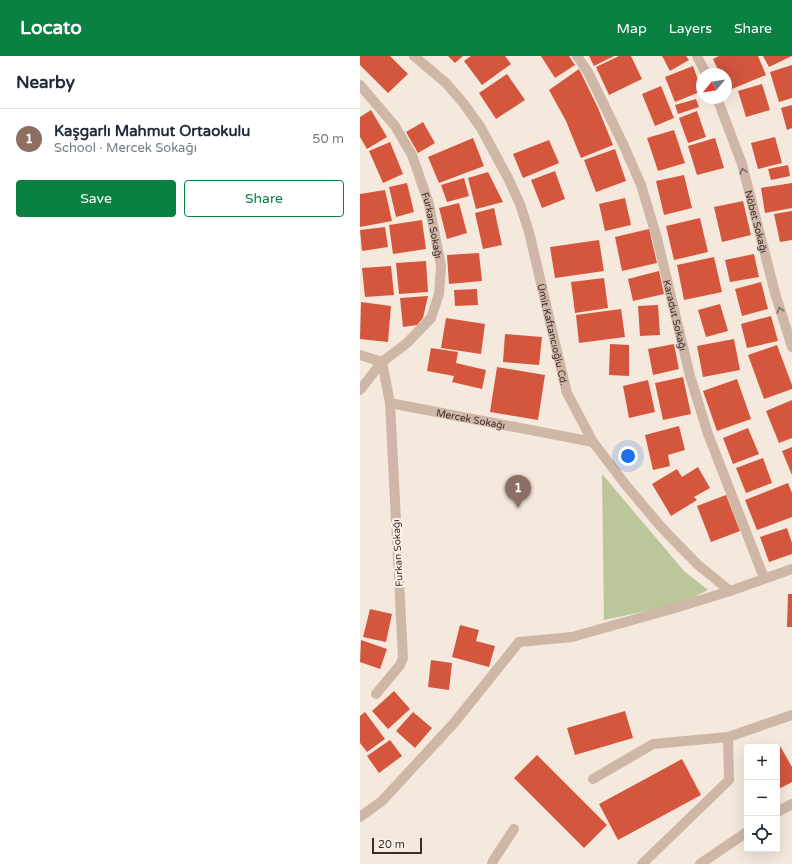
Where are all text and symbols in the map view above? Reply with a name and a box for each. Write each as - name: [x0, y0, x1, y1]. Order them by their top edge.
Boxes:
- text: Locato: [20, 17, 82, 39]
- text: Map: [617, 20, 647, 37]
- text: Layers: [669, 20, 712, 37]
- text: Share: [734, 20, 772, 37]
- north arrow: [696, 68, 732, 104]
- text: Nearby: [16, 72, 75, 93]
- text: Kaşgarlı Mahmut Ortaokulu: [54, 122, 250, 140]
- text: 1: [25, 131, 33, 147]
- text: 50 m: [312, 131, 344, 147]
- text: School · Mercek Sokağı: [54, 140, 197, 156]
- one-way arrow: [740, 167, 748, 174]
- button: Save: [16, 180, 176, 217]
- button: Share: [184, 180, 344, 217]
- street label: Nöbet Sokağı: [742, 189, 770, 255]
- street label: Furkan Sokağı: [418, 191, 444, 260]
- street label: Karadut Sokağı: [660, 279, 689, 352]
- street label: Ümit Kaftancıoğlu Cd.: [534, 283, 570, 387]
- one-way arrow: [776, 307, 785, 314]
- street label: Mercek Sokağı: [435, 407, 506, 432]
- your location: [618, 446, 638, 466]
- pin: 1: [505, 475, 531, 508]
- street label: Furkan Sokağı: [390, 519, 406, 587]
- map controls: [744, 744, 780, 852]
- button: +: [744, 744, 780, 780]
- button: −: [744, 780, 780, 816]
- button: locate: [744, 816, 780, 852]
- scale bar: [372, 836, 422, 855]
- text: 20 m: [378, 838, 405, 851]

